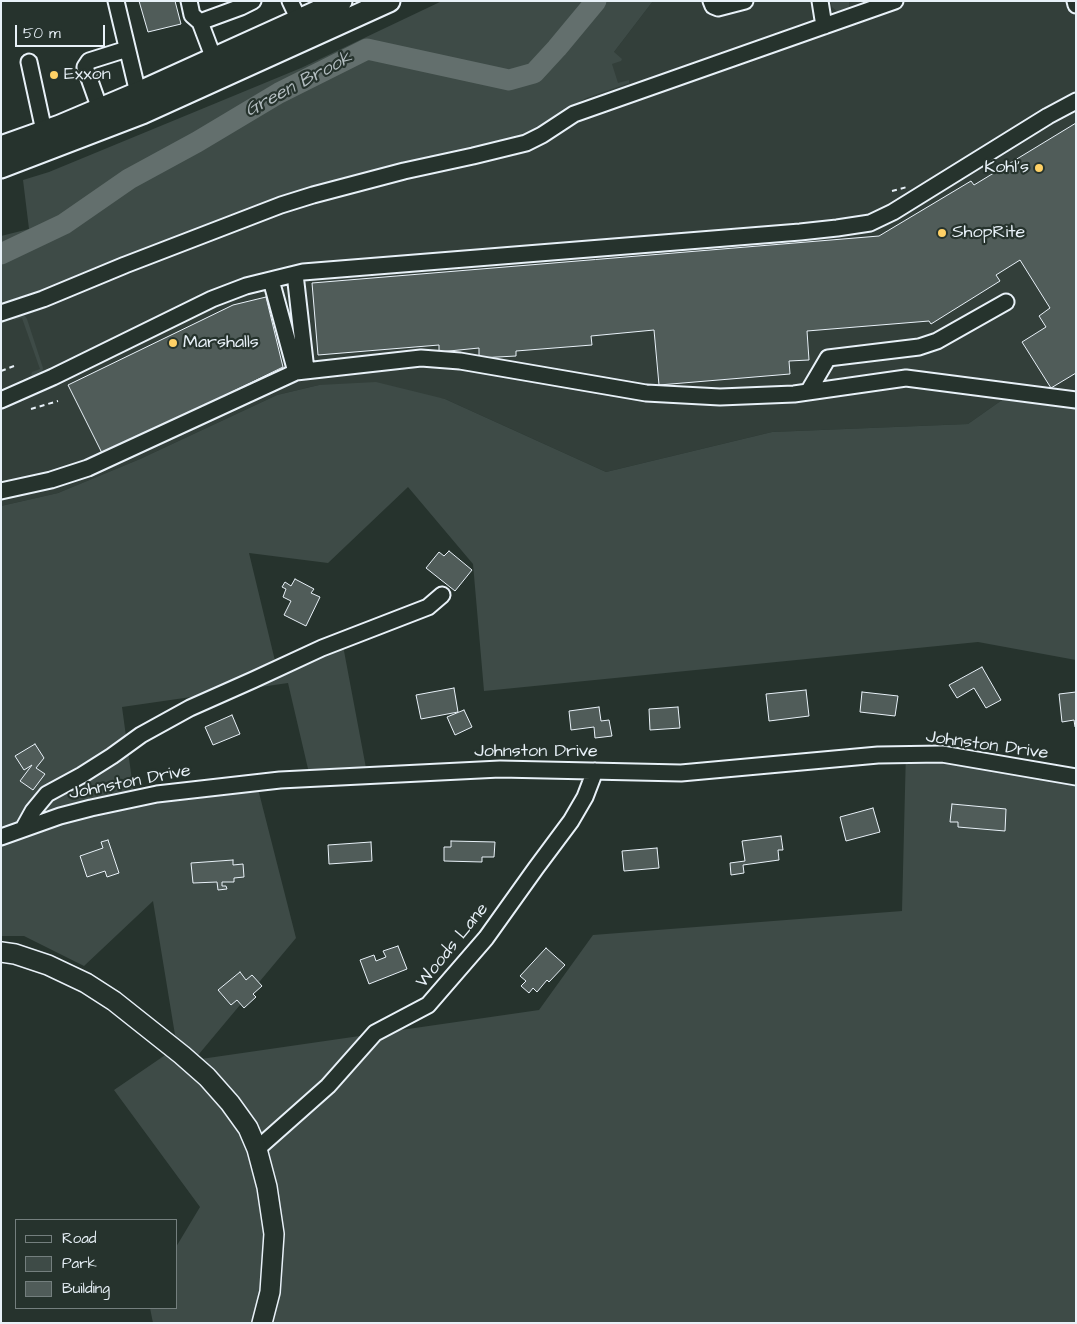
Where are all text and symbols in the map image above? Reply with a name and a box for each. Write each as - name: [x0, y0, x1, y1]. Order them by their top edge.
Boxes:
- scale bar: [18, 15, 108, 47]
- text: 50 m: [23, 23, 61, 44]
- water label: Green Brook: [241, 47, 357, 123]
- place label: Exxon: [64, 64, 111, 86]
- marker: Exxon: [48, 69, 60, 81]
- place label: Kohl's: [984, 157, 1029, 179]
- marker: Kohl's: [1033, 162, 1045, 174]
- place label: ShopRite: [952, 222, 1025, 244]
- marker: ShopRite: [936, 227, 948, 239]
- place label: Marshalls: [183, 332, 259, 354]
- marker: Marshalls: [167, 337, 179, 349]
- street label: Johnston Drive: [924, 727, 1050, 765]
- street label: Johnston Drive: [474, 741, 598, 763]
- street label: Johnston Drive: [67, 761, 193, 805]
- street label: Woods Lane: [412, 899, 494, 993]
- legend: [15, 1219, 178, 1309]
- text: Road: [62, 1228, 96, 1249]
- text: Park: [62, 1253, 97, 1274]
- text: Building: [62, 1278, 110, 1299]

